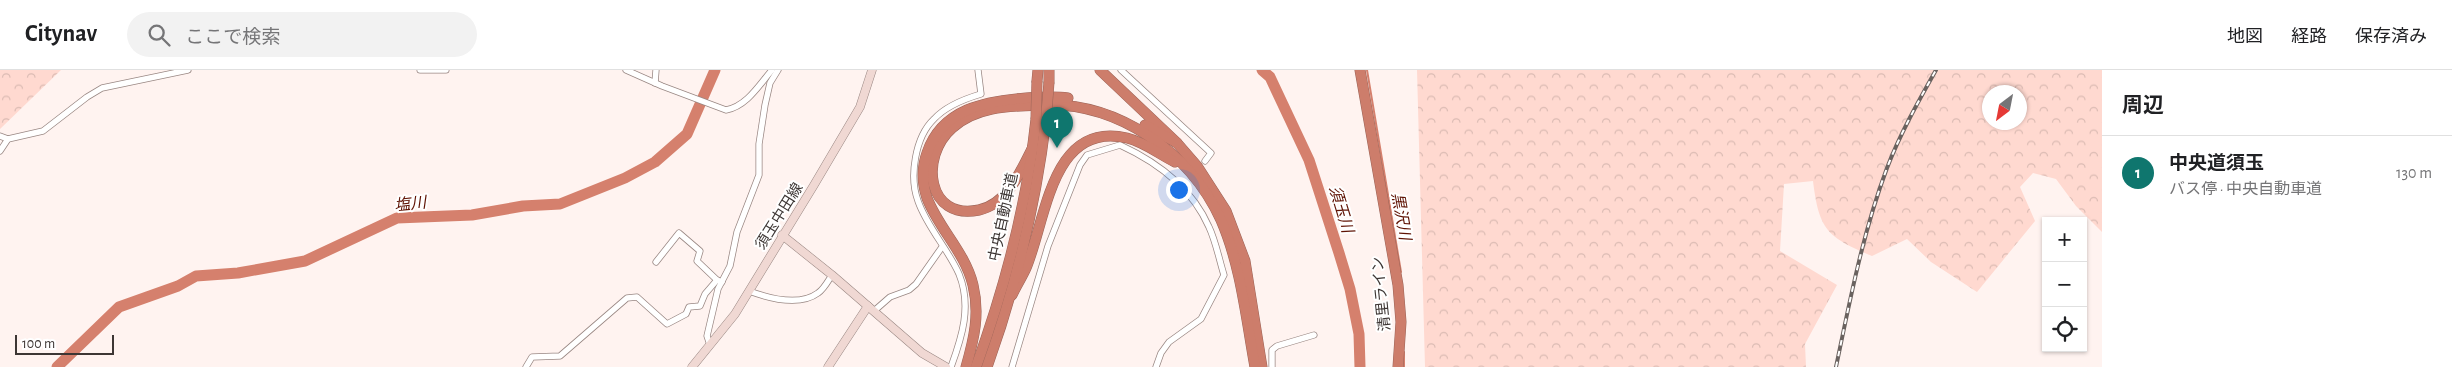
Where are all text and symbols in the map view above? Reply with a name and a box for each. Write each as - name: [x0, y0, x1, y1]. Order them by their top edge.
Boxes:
- search box: [127, 12, 477, 57]
- icon: search: [145, 21, 173, 49]
- text: Citynav: [25, 22, 97, 46]
- text: ここで検索: [185, 28, 280, 47]
- text: 地図: [2227, 28, 2263, 46]
- text: 経路: [2291, 28, 2327, 46]
- text: 保存済み: [2355, 28, 2427, 46]
- north arrow: [1982, 85, 2027, 130]
- text: 周辺: [2122, 95, 2164, 116]
- pin: 1: [1041, 107, 1073, 148]
- text: 中央道須玉: [2169, 154, 2264, 173]
- text: 1: [2135, 165, 2141, 181]
- text: 130 m: [2396, 165, 2432, 181]
- street label: 中央自動車道: [986, 171, 1020, 263]
- your location: [1166, 177, 1192, 203]
- street label: 須玉中田線: [752, 180, 806, 252]
- text: バス停 · 中央自動車道: [2169, 181, 2322, 197]
- water label: 須玉川: [1326, 184, 1357, 236]
- water label: 黒沢川: [1389, 191, 1414, 243]
- water label: 塩川: [393, 193, 429, 214]
- map controls: [2042, 217, 2087, 352]
- button: +: [2042, 217, 2087, 262]
- street label: 清里ライン: [1369, 256, 1393, 332]
- button: −: [2042, 262, 2087, 307]
- button: locate: [2042, 307, 2087, 352]
- scale bar: [15, 332, 114, 355]
- text: 100 m: [22, 337, 55, 351]

